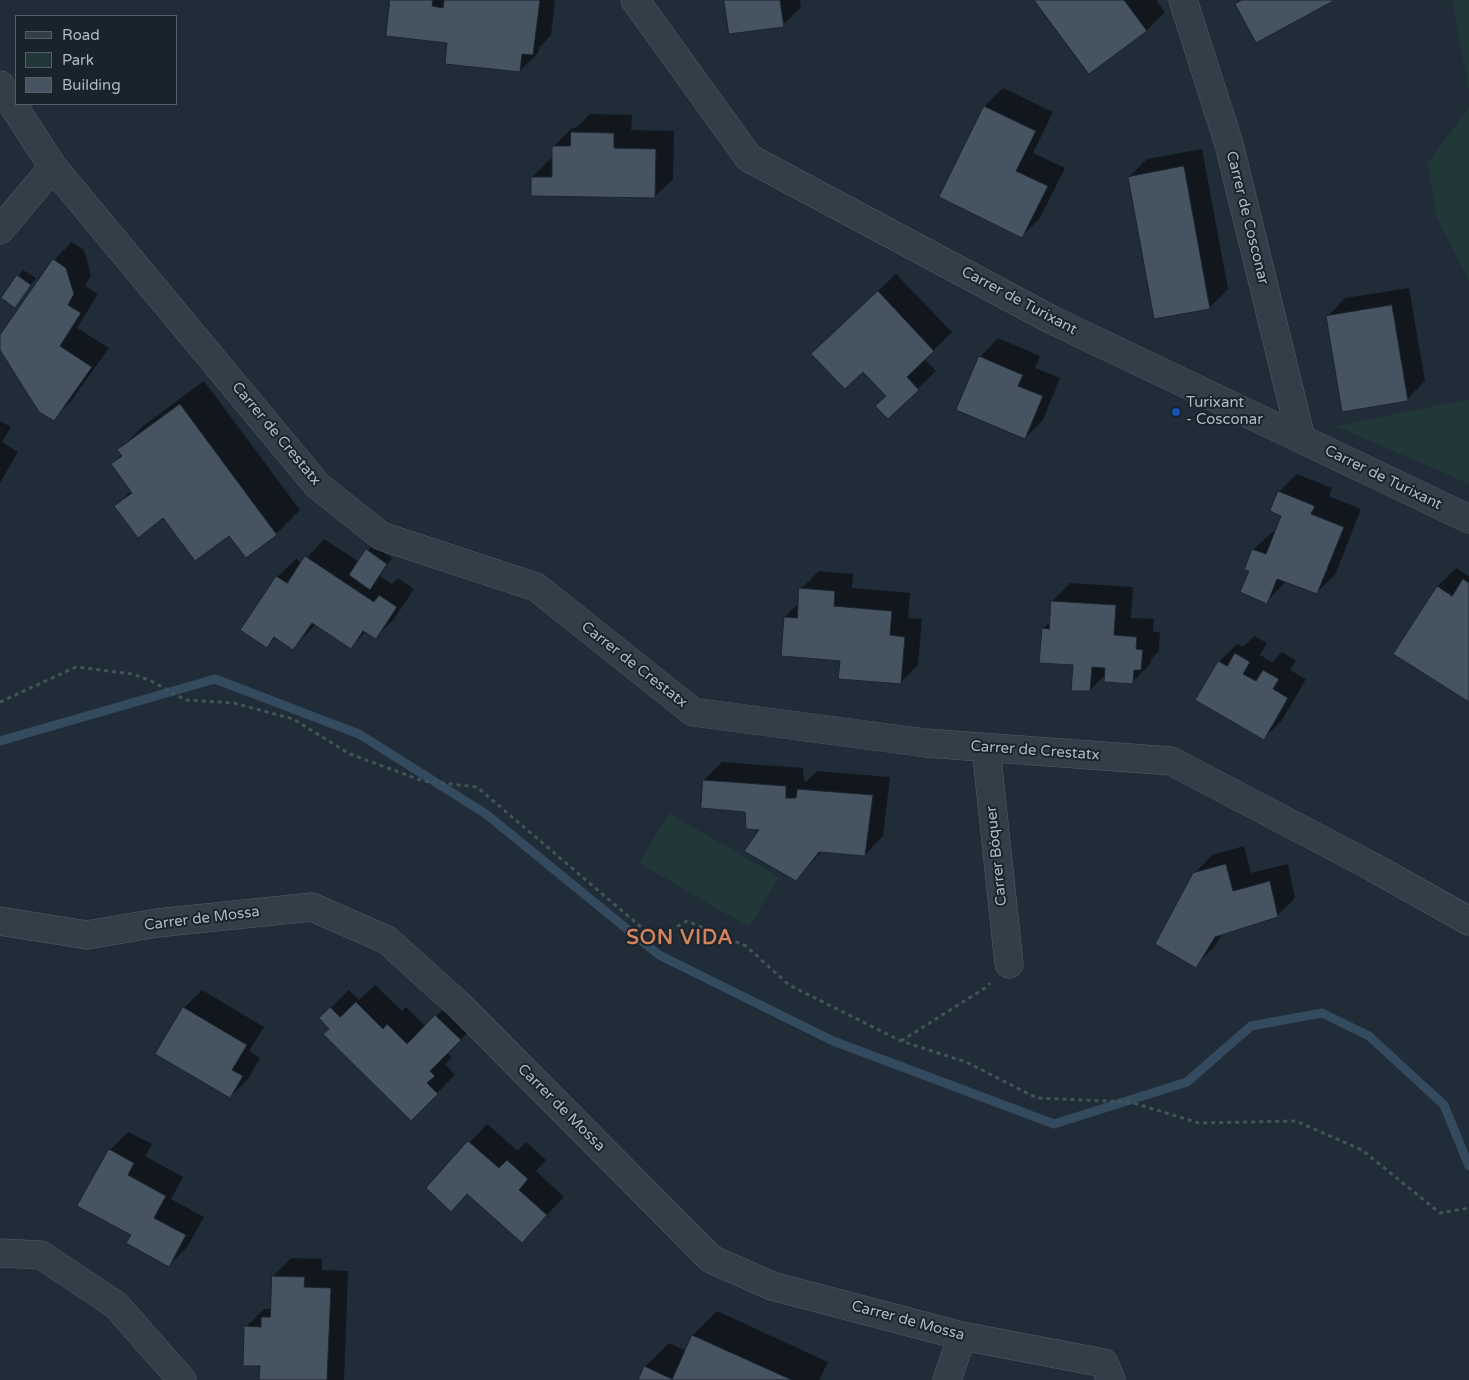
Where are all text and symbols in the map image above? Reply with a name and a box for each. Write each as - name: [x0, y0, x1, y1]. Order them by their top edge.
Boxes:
- legend: [15, 15, 178, 105]
- text: Road: [62, 26, 100, 44]
- text: Park: [62, 51, 94, 69]
- text: Building: [62, 76, 121, 94]
- street label: Carrer de Cosconar: [1222, 149, 1272, 287]
- street label: Carrer de Turixant: [958, 263, 1080, 339]
- street label: Carrer de Crestatx: [228, 379, 324, 489]
- place label: Turixant - Cosconar: [1186, 394, 1263, 429]
- marker: Turixant - Cosconar: [1170, 406, 1182, 418]
- street label: Carrer de Turixant: [1321, 442, 1445, 514]
- street label: Carrer de Crestatx: [577, 618, 691, 712]
- street label: Carrer de Crestatx: [970, 738, 1100, 764]
- street label: Carrer Bóquer: [983, 805, 1011, 907]
- street label: Carrer de Mossa: [143, 903, 261, 935]
- district label: SON VIDA: [625, 927, 735, 951]
- street label: Carrer de Mossa: [514, 1061, 608, 1155]
- street label: Carrer de Mossa: [849, 1297, 967, 1345]

